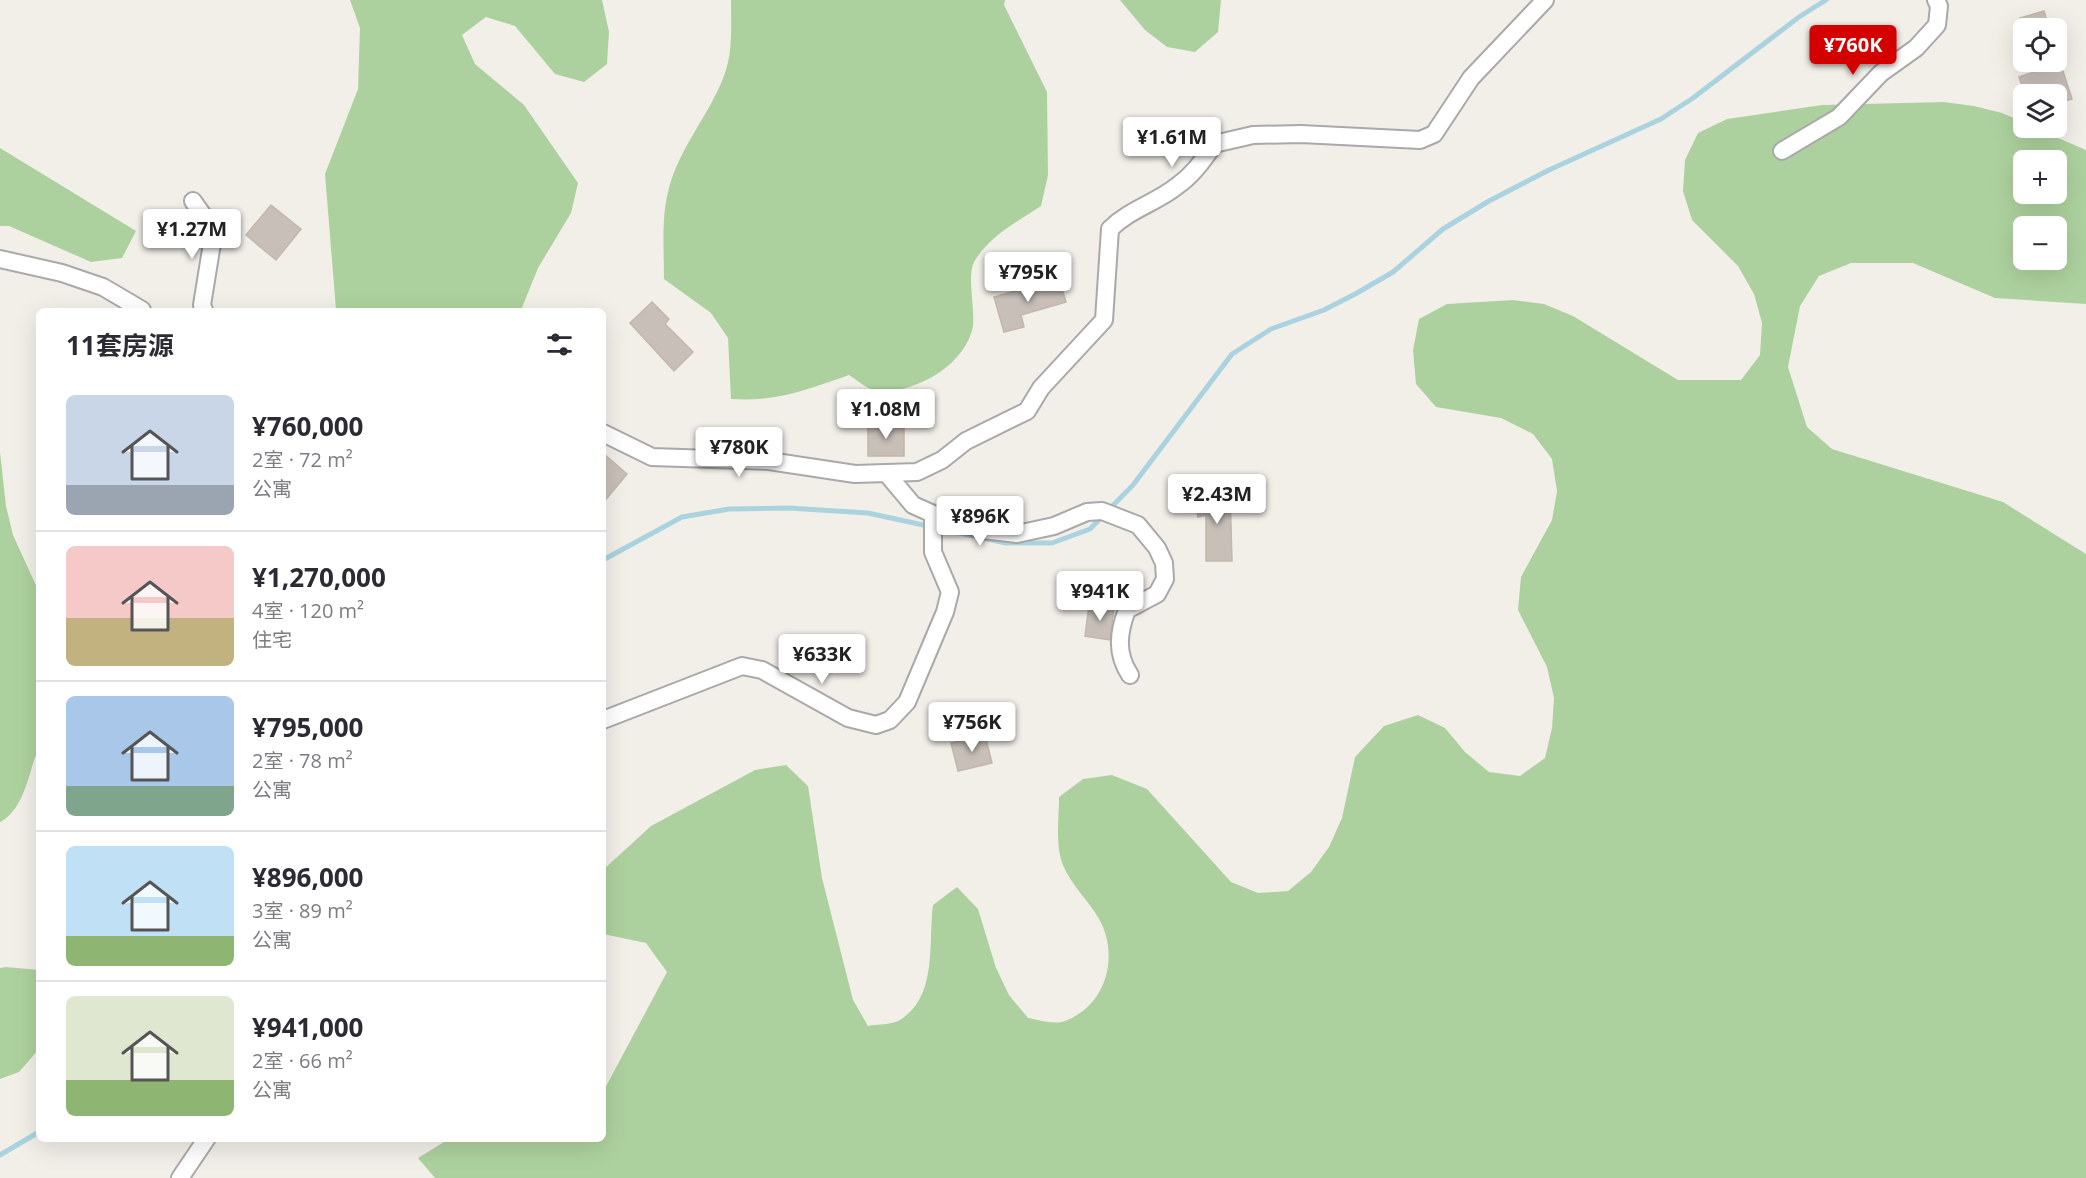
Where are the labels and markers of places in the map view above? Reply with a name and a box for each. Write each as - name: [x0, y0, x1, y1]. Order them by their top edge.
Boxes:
- pin: ¥760K: [1811, 25, 1895, 76]
- pin: ¥1.61M: [1123, 117, 1221, 168]
- pin: ¥1.27M: [143, 209, 241, 260]
- pin: ¥795K: [986, 252, 1070, 303]
- pin: ¥1.08M: [837, 389, 935, 440]
- pin: ¥780K: [697, 427, 781, 478]
- pin: ¥2.43M: [1168, 474, 1266, 525]
- pin: ¥896K: [938, 496, 1022, 547]
- pin: ¥941K: [1058, 571, 1142, 622]
- pin: ¥633K: [780, 634, 864, 685]
- pin: ¥756K: [930, 702, 1014, 753]

